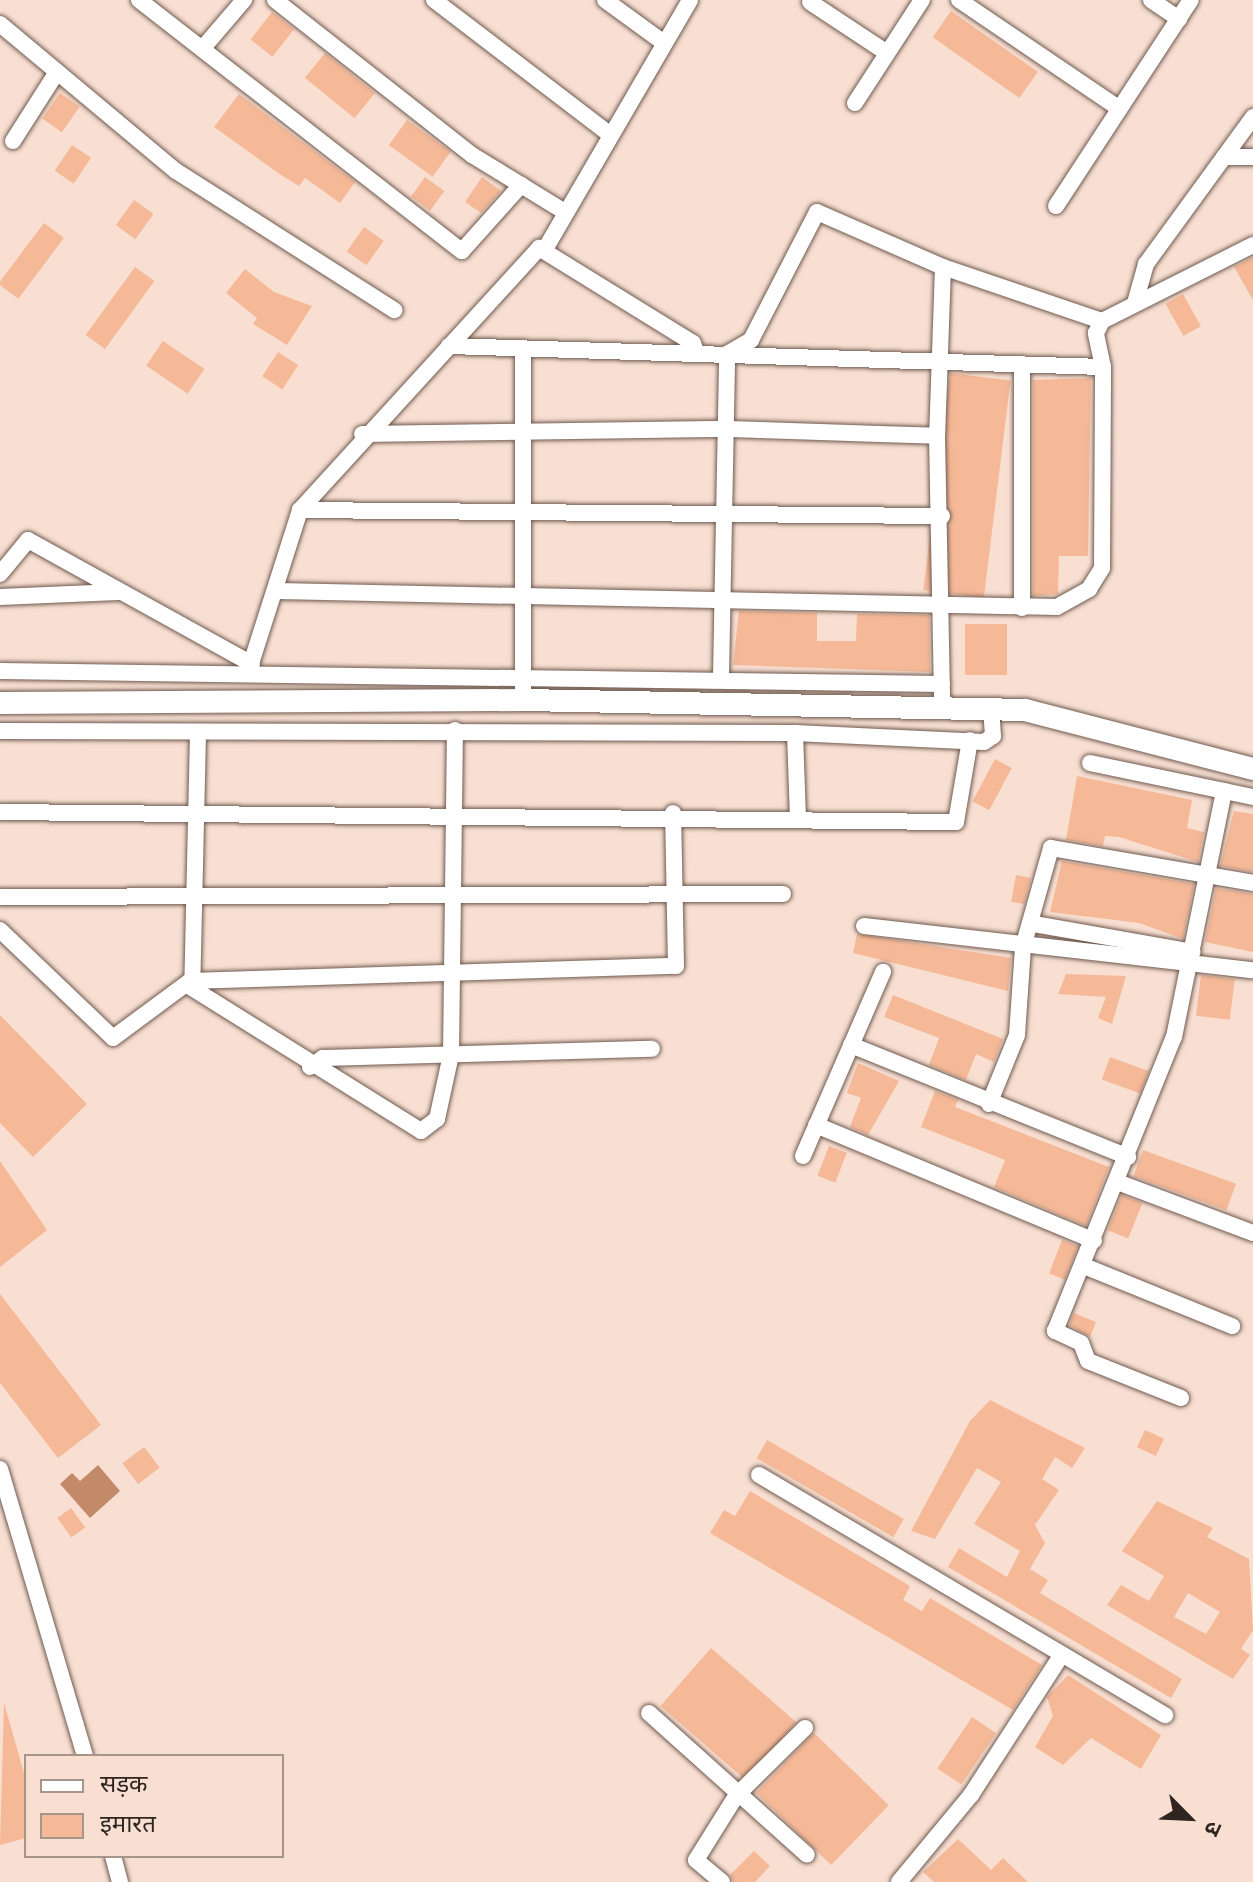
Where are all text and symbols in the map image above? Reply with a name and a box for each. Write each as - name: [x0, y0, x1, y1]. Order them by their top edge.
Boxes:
- legend: [24, 1754, 284, 1858]
- text: सड़क: [100, 1770, 148, 1802]
- north arrow: [1149, 1778, 1229, 1858]
- text: इमारत: [100, 1810, 156, 1842]
- text: उ: [1196, 1816, 1227, 1840]

